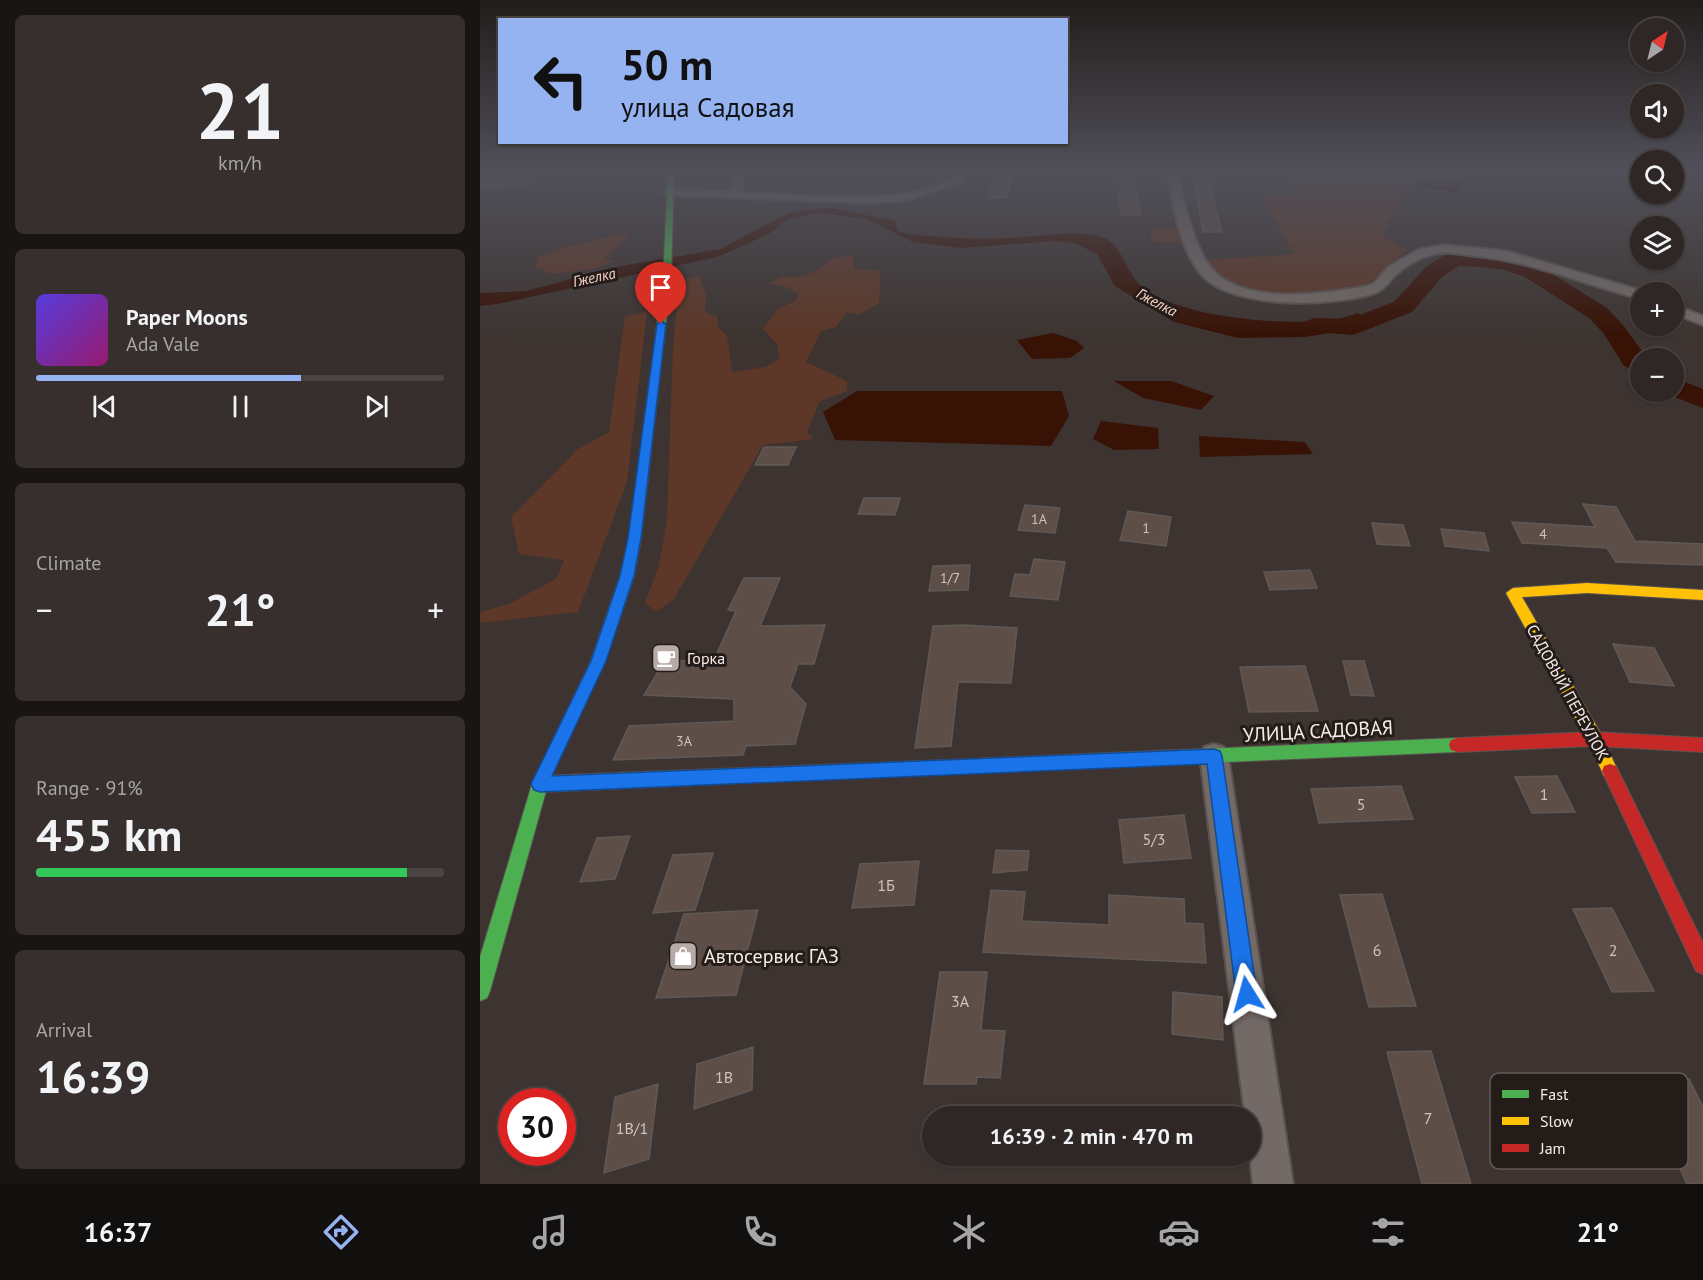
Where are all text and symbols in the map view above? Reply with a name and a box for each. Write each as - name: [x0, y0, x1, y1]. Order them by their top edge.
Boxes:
- north arrow: [1630, 18, 1684, 72]
- map controls: [1630, 18, 1684, 402]
- text: 50 m: [621, 37, 713, 92]
- icon: left: [522, 42, 600, 120]
- text: 21: [196, 60, 284, 161]
- button: sound: [1630, 84, 1684, 138]
- text: улица Садовая: [621, 90, 795, 124]
- text: km/h: [218, 150, 262, 176]
- button: search: [1630, 150, 1684, 204]
- button: layers: [1630, 216, 1684, 270]
- pin: [635, 262, 686, 324]
- water label: Гжелка: [571, 263, 618, 291]
- icon: arrive: [644, 271, 677, 304]
- button: +: [1630, 282, 1684, 336]
- water label: Гжелка: [1133, 283, 1181, 321]
- text: Paper Moons: [126, 303, 248, 331]
- text: Ada Vale: [126, 331, 199, 357]
- button: −: [1630, 348, 1684, 402]
- icon: previous: [88, 390, 121, 423]
- icon: pause: [224, 390, 257, 423]
- icon: next: [360, 390, 393, 423]
- house number: 1А: [1031, 510, 1048, 528]
- house number: 1: [1142, 519, 1150, 537]
- house number: 4: [1539, 525, 1547, 543]
- text: Climate: [36, 550, 102, 576]
- house number: 1/7: [940, 569, 960, 587]
- text: 21°: [205, 580, 275, 638]
- text: −: [36, 588, 53, 631]
- text: +: [427, 588, 444, 631]
- street label: САДОВЫЙ ПЕРЕУЛОК: [1522, 621, 1614, 763]
- cafe icon: Горка: [650, 642, 682, 674]
- place label: Горка: [687, 648, 725, 668]
- street label: УЛИЦА САДОВАЯ: [1242, 714, 1394, 748]
- house number: 3А: [676, 732, 693, 750]
- text: Range · 91%: [36, 775, 143, 801]
- house number: 1: [1540, 784, 1548, 804]
- house number: 5: [1357, 794, 1365, 814]
- text: 455 km: [36, 805, 182, 863]
- house number: 5/3: [1142, 829, 1166, 849]
- house number: 1Б: [877, 875, 895, 895]
- shop icon: Автосервис ГАЗ: [667, 940, 699, 972]
- house number: 6: [1373, 940, 1381, 960]
- house number: 2: [1609, 940, 1617, 960]
- place label: Автосервис ГАЗ: [704, 943, 839, 969]
- position arrow: [1215, 962, 1279, 1026]
- house number: 3А: [951, 991, 970, 1011]
- text: Arrival: [36, 1017, 92, 1043]
- text: 16:39: [36, 1047, 150, 1105]
- house number: 1В: [715, 1067, 733, 1087]
- legend: [1490, 1073, 1688, 1169]
- text: Fast: [1540, 1084, 1569, 1104]
- speed limit sign: 30: [498, 1088, 576, 1166]
- house number: 7: [1424, 1108, 1432, 1128]
- text: Slow: [1540, 1111, 1574, 1131]
- house number: 1В/1: [616, 1118, 648, 1138]
- text: 16:39 · 2 min · 470 m: [990, 1122, 1193, 1150]
- text: Jam: [1539, 1138, 1566, 1158]
- icon: directions: [320, 1211, 362, 1253]
- icon: music: [529, 1211, 571, 1253]
- icon: phone: [739, 1211, 781, 1253]
- icon: climate: [948, 1211, 990, 1253]
- icon: car: [1158, 1211, 1200, 1253]
- icon: filters: [1367, 1211, 1409, 1253]
- text: 16:37: [84, 1215, 152, 1249]
- text: 21°: [1577, 1215, 1619, 1249]

